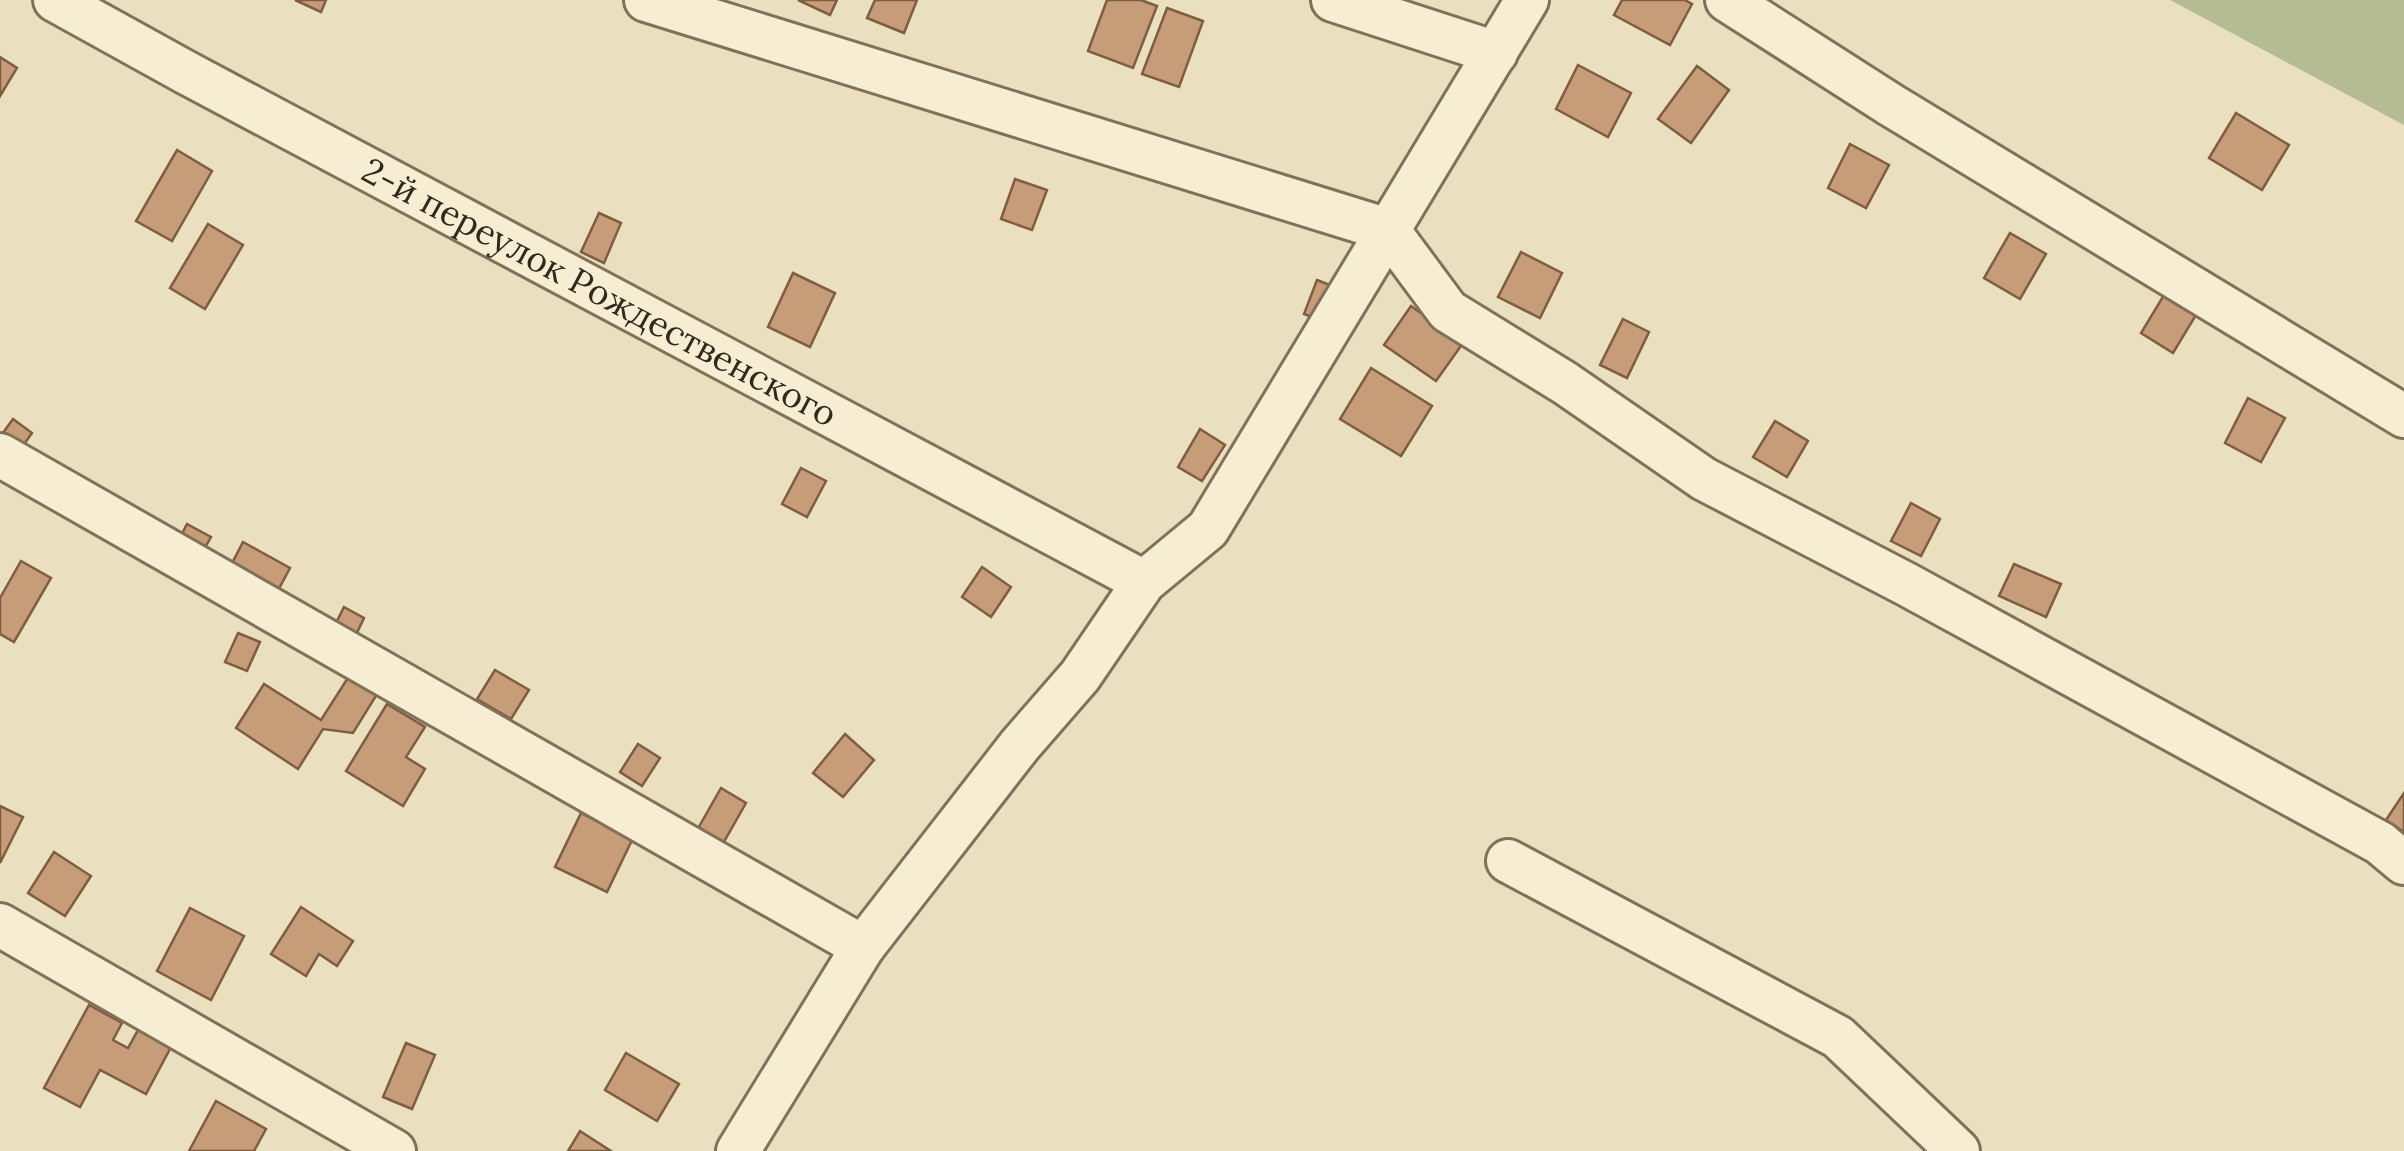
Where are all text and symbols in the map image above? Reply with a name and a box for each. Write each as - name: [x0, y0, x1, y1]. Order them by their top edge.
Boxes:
- street label: 2-й переулок Рождественского: [355, 147, 845, 437]

